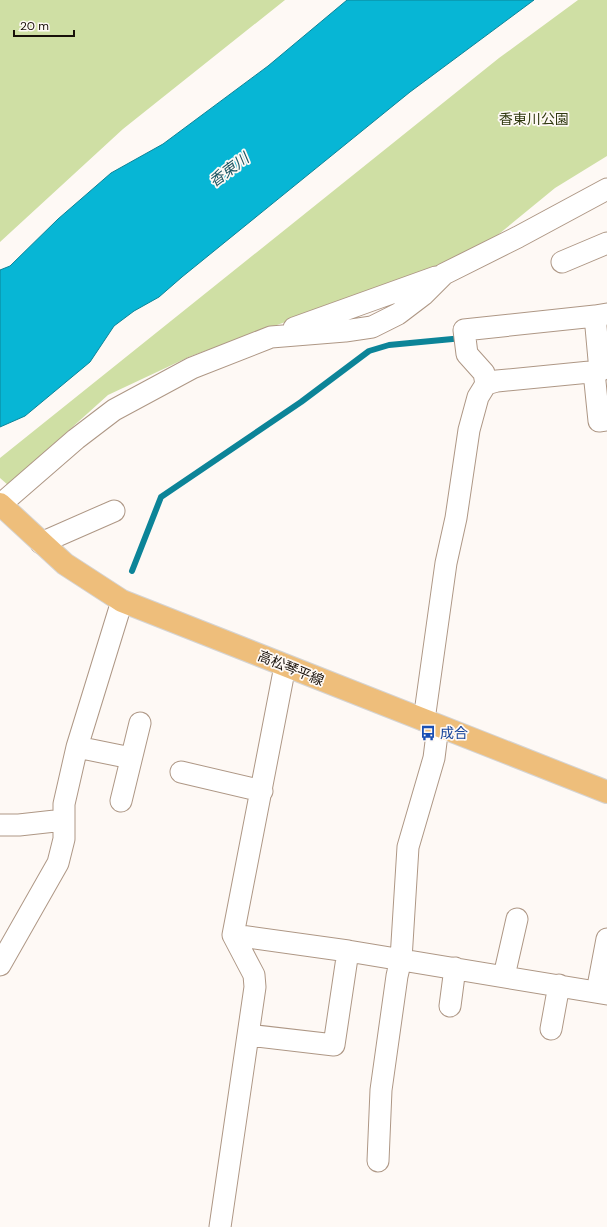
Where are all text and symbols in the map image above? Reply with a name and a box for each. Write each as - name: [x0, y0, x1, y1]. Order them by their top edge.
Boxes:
- scale bar: [14, 12, 74, 38]
- text: 20 m: [20, 18, 49, 34]
- park label: 香東川公園: [499, 110, 569, 128]
- water label: 香東川: [205, 147, 255, 192]
- street label: 高松琴平線: [255, 647, 327, 689]
- bus stop icon: 成合: [419, 724, 437, 742]
- place label: 成合: [440, 724, 468, 742]

